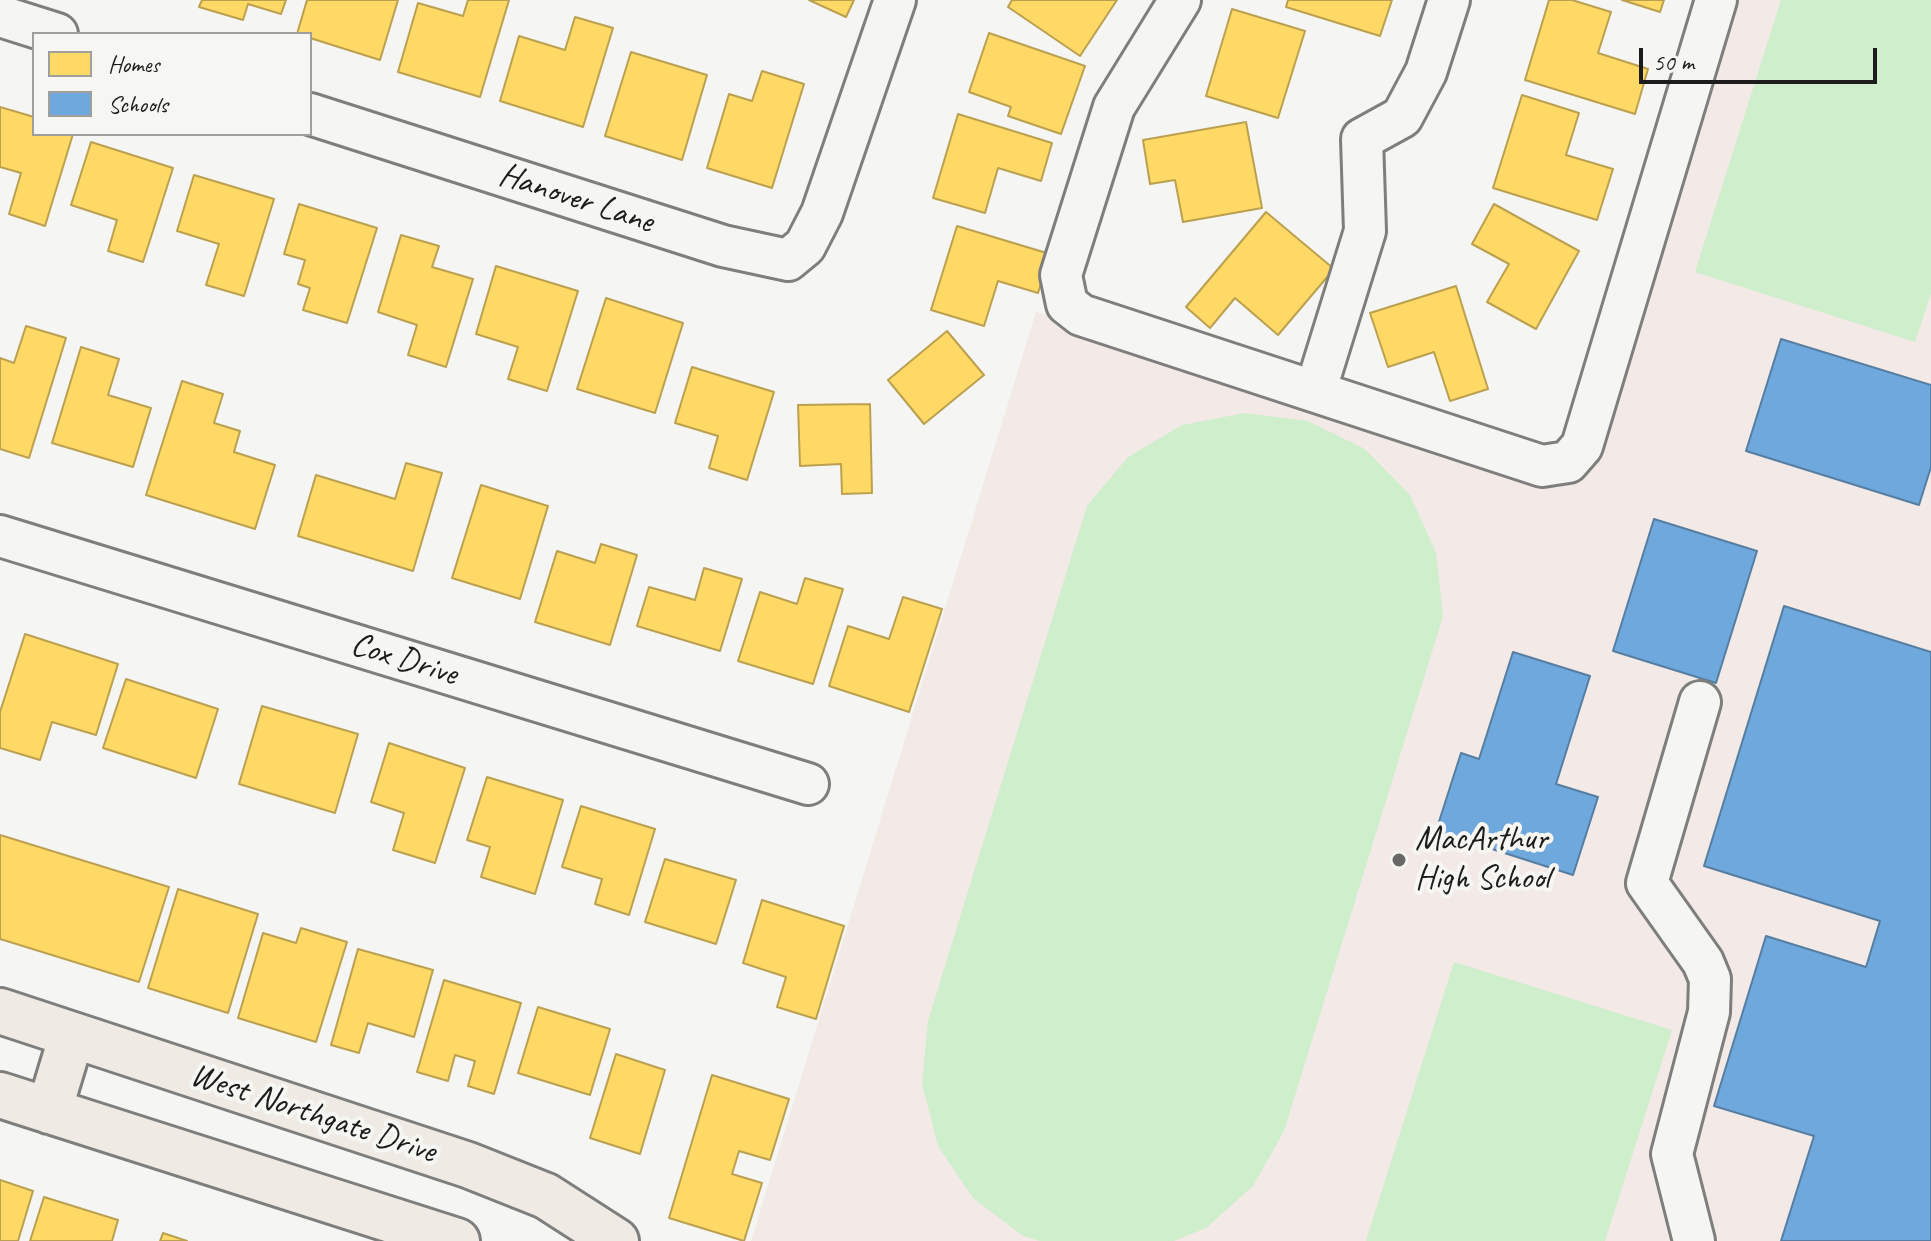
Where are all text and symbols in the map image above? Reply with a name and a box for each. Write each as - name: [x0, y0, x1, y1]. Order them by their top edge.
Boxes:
- legend: [32, 32, 312, 136]
- scale bar: [1643, 32, 1881, 82]
- text: 50 m: [1653, 47, 1694, 77]
- text: Homes: [108, 49, 159, 79]
- text: Schools: [108, 89, 168, 119]
- street label: Hanover Lane: [494, 155, 658, 243]
- street label: Cox Drive: [346, 625, 462, 695]
- place label: MacArthur High School: [1415, 820, 1550, 900]
- marker: MacArthur High School: [1390, 851, 1408, 869]
- street label: West Northgate Drive: [185, 1055, 441, 1173]

